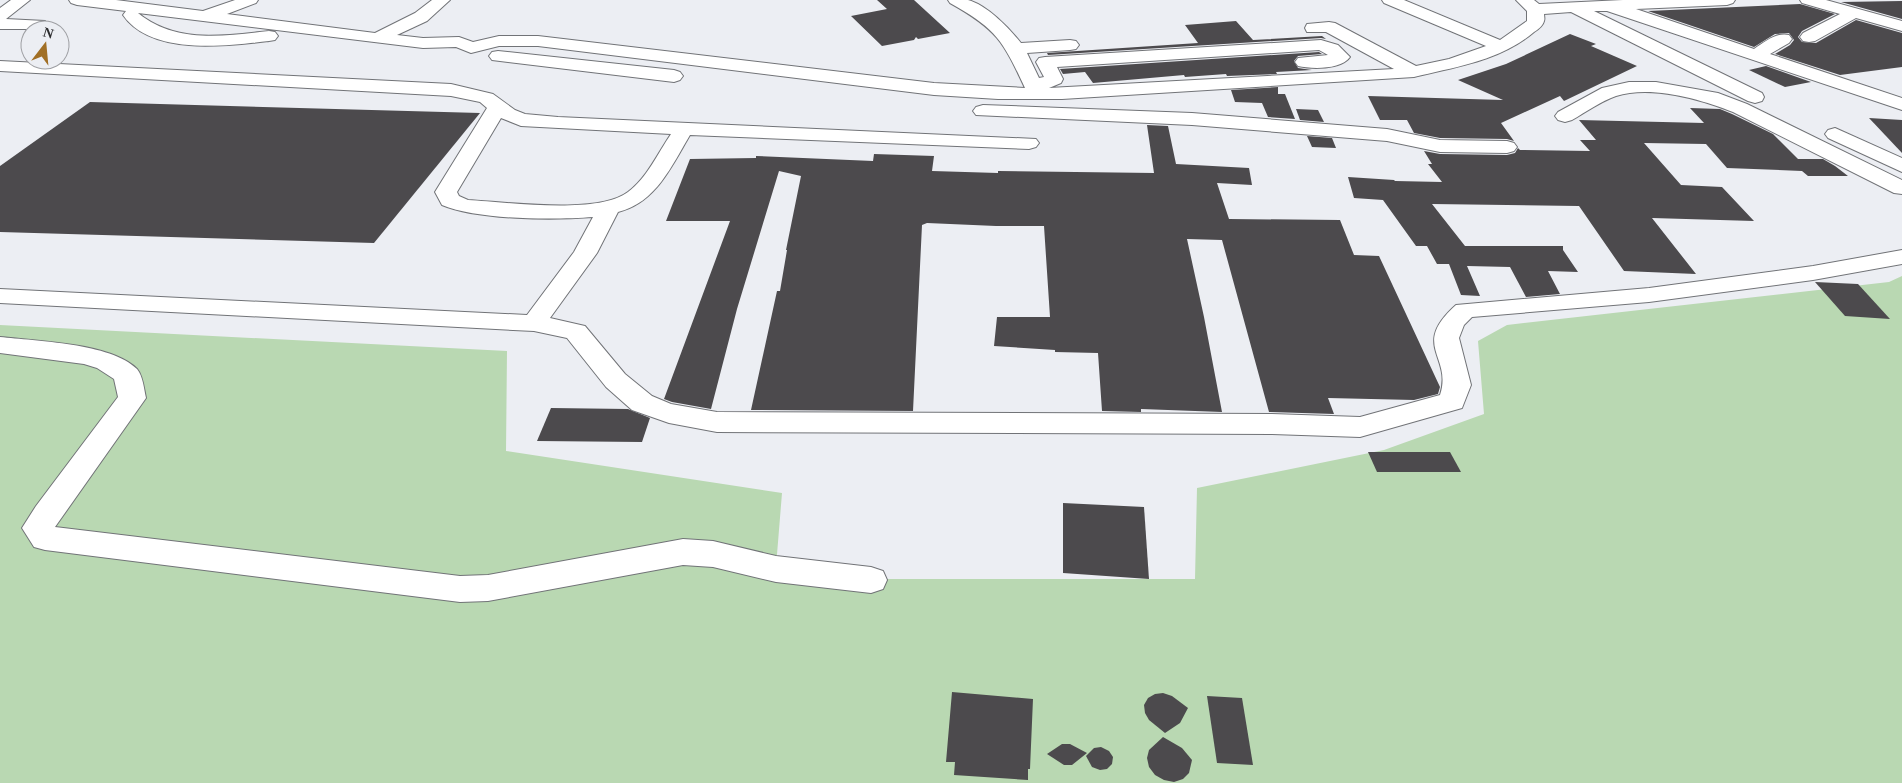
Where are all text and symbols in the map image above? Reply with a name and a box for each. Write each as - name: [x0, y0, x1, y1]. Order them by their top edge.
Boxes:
- north arrow: [20, 20, 70, 70]
- text: N: [42, 24, 55, 42]

